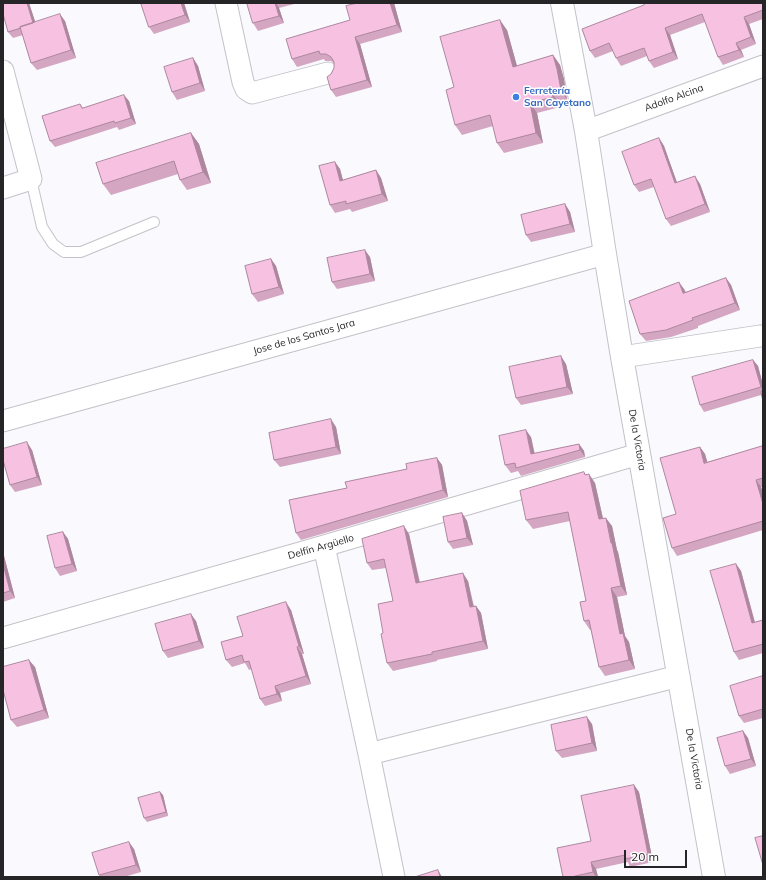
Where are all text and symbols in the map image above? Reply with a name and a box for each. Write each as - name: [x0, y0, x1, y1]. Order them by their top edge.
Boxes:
- street label: Adolfo Alcina: [643, 82, 705, 114]
- place label: Ferretería San Cayetano: [524, 85, 591, 108]
- marker: Ferretería San Cayetano: [511, 92, 521, 102]
- street label: Jose de los Santos Jara: [252, 317, 356, 357]
- street label: De la Victoria: [626, 408, 648, 472]
- street label: Delfín Argüello: [287, 532, 355, 562]
- street label: De la Victoria: [683, 727, 705, 791]
- scale bar: [626, 842, 689, 868]
- text: 20 m: [631, 849, 659, 864]

